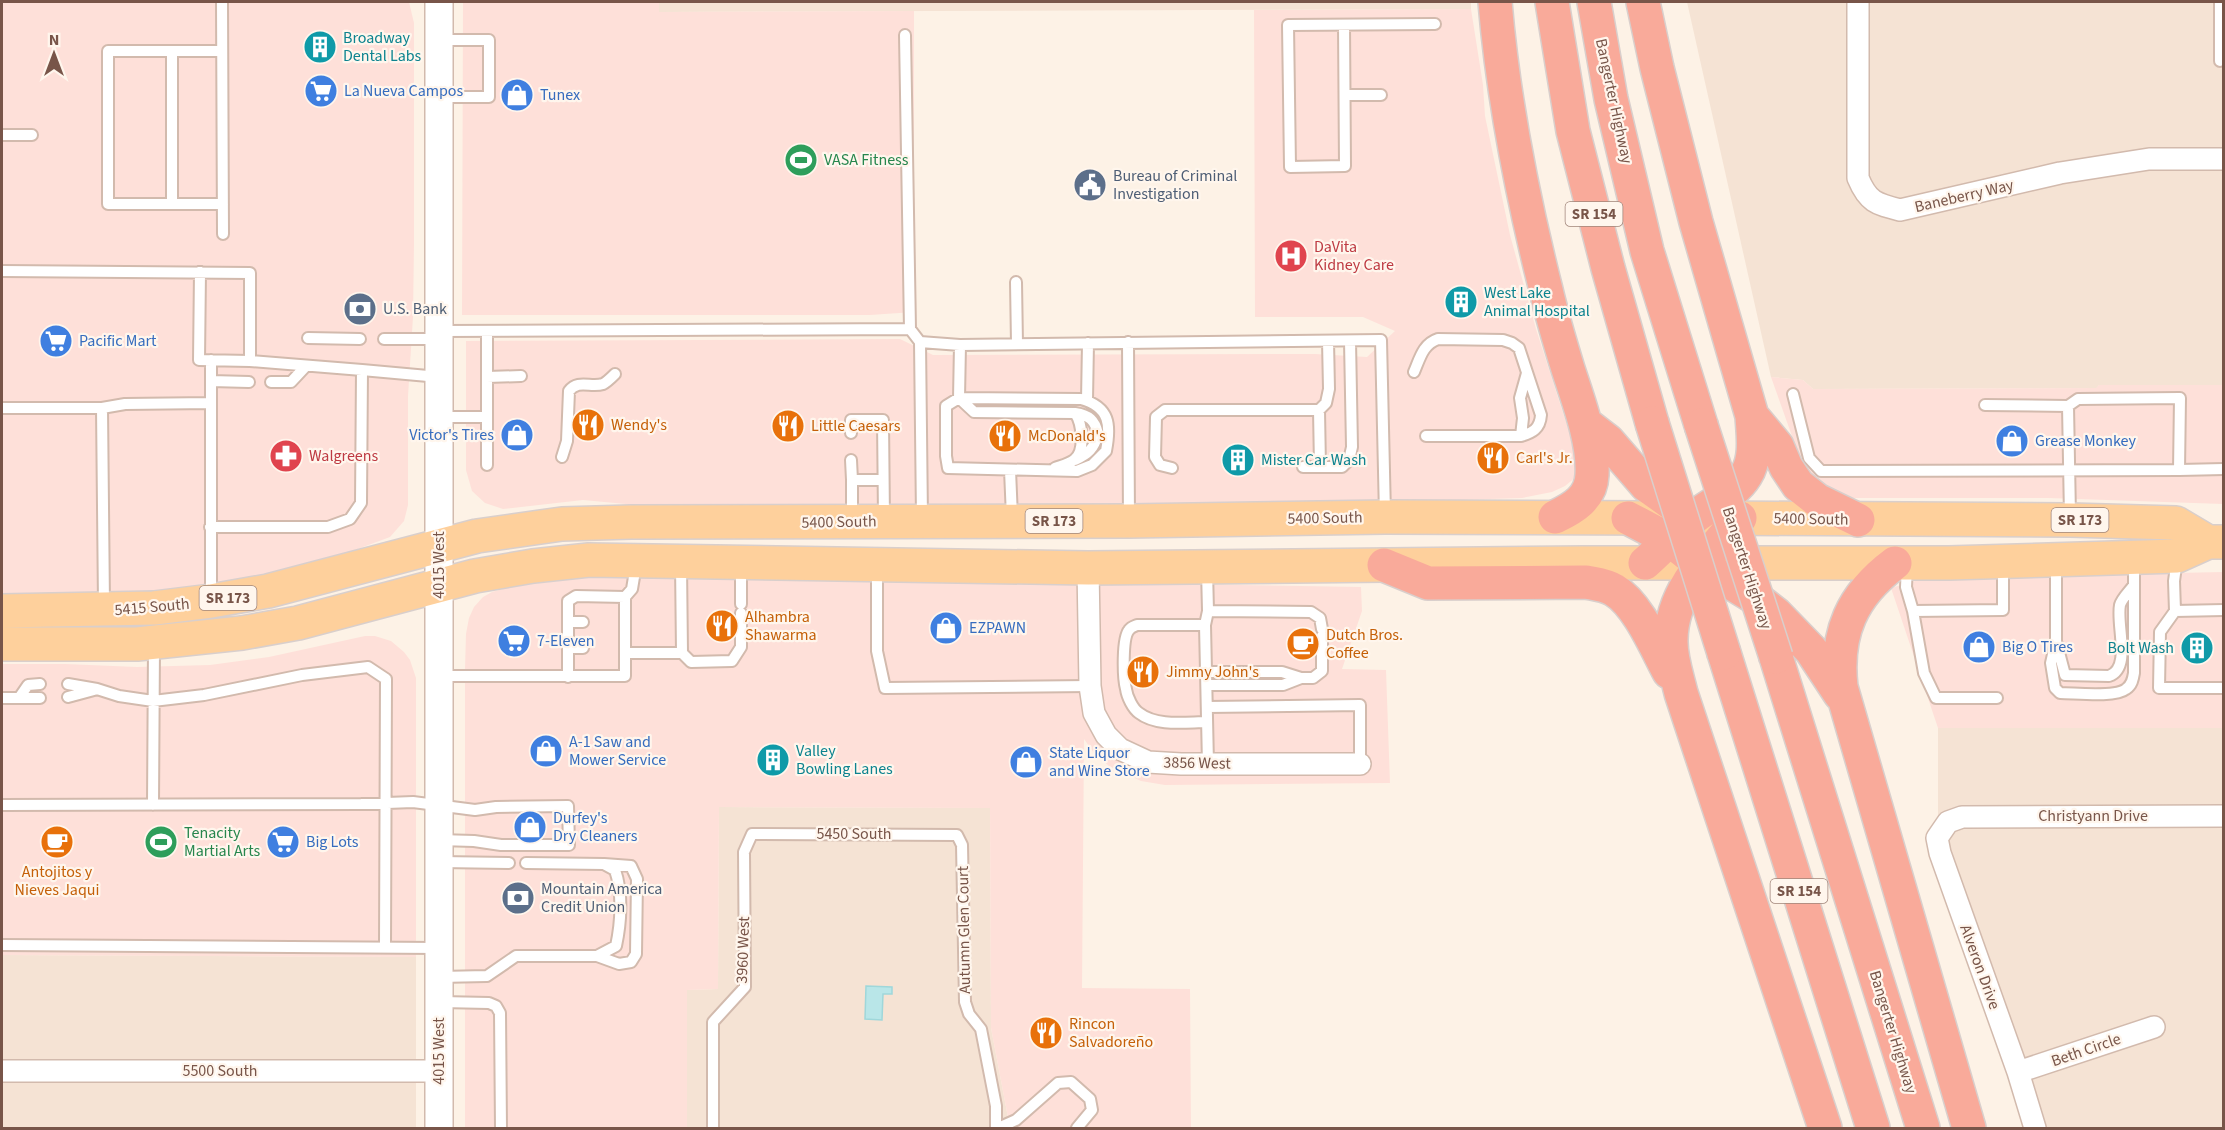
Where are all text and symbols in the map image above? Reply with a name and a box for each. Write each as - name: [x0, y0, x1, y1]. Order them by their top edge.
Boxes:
- north arrow: [24, 24, 84, 84]
- place label: Broadway Dental Labs: [343, 27, 422, 67]
- text: N: [49, 29, 59, 51]
- building icon: Broadway Dental Labs: [302, 29, 338, 65]
- street label: Bangerter Highway: [1590, 36, 1638, 166]
- supermarket icon: La Nueva Campos: [303, 73, 339, 109]
- shop icon: Tunex: [499, 77, 535, 113]
- place label: La Nueva Campos: [344, 80, 464, 102]
- place label: Tunex: [540, 84, 580, 106]
- sports icon: VASA Fitness: [783, 142, 819, 178]
- place label: VASA Fitness: [824, 149, 909, 171]
- place label: Bureau of Criminal Investigation: [1113, 165, 1237, 205]
- public building icon: Bureau of Criminal Investigation: [1072, 167, 1108, 203]
- street label: Baneberry Way: [1912, 174, 2016, 218]
- road number: SR 154: [1566, 202, 1622, 226]
- place label: DaVita Kidney Care: [1314, 236, 1394, 276]
- hospital icon: DaVita Kidney Care: [1273, 238, 1309, 274]
- place label: West Lake Animal Hospital: [1484, 282, 1590, 322]
- building icon: West Lake Animal Hospital: [1443, 284, 1479, 320]
- bank icon: U.S. Bank: [342, 291, 378, 327]
- place label: U.S. Bank: [383, 298, 447, 320]
- supermarket icon: Pacific Mart: [38, 323, 74, 359]
- place label: Pacific Mart: [79, 330, 157, 352]
- restaurant icon: Wendy's: [570, 407, 606, 443]
- restaurant icon: Little Caesars: [770, 408, 806, 444]
- place label: Wendy's: [611, 414, 667, 436]
- place label: Little Caesars: [811, 415, 901, 437]
- shop icon: Victor's Tires: [499, 417, 535, 453]
- restaurant icon: McDonald's: [987, 418, 1023, 454]
- shop icon: Grease Monkey: [1994, 423, 2030, 459]
- place label: Victor's Tires: [409, 424, 494, 446]
- place label: McDonald's: [1028, 425, 1106, 447]
- place label: Grease Monkey: [2035, 430, 2137, 452]
- pharmacy icon: Walgreens: [268, 438, 304, 474]
- restaurant icon: Carl's Jr.: [1475, 440, 1511, 476]
- building icon: Mister Car Wash: [1220, 442, 1256, 478]
- place label: Walgreens: [309, 445, 379, 467]
- place label: Carl's Jr.: [1516, 447, 1573, 469]
- place label: Mister Car Wash: [1261, 449, 1367, 471]
- street label: Bangerter Highway: [1717, 504, 1777, 633]
- street label: 5400 South: [1287, 506, 1363, 530]
- street label: 5400 South: [1773, 507, 1849, 531]
- road number: SR 173: [2052, 508, 2108, 532]
- road number: SR 173: [1026, 509, 1082, 533]
- street label: 5400 South: [801, 510, 877, 534]
- street label: 4015 West: [428, 531, 450, 599]
- road number: SR 173: [200, 586, 256, 610]
- street label: 5415 South: [114, 593, 190, 621]
- place label: Alhambra Shawarma: [745, 606, 817, 646]
- restaurant icon: Alhambra Shawarma: [704, 608, 740, 644]
- shop icon: EZPAWN: [928, 610, 964, 646]
- place label: EZPAWN: [969, 617, 1026, 639]
- supermarket icon: 7-Eleven: [496, 623, 532, 659]
- place label: Dutch Bros. Coffee: [1326, 624, 1403, 664]
- cafe icon: Dutch Bros. Coffee: [1285, 626, 1321, 662]
- shop icon: Big O Tires: [1961, 629, 1997, 665]
- place label: 7-Eleven: [537, 630, 595, 652]
- building icon: Bolt Wash: [2179, 630, 2215, 666]
- place label: Big O Tires: [2002, 636, 2073, 658]
- place label: Bolt Wash: [2107, 637, 2174, 659]
- restaurant icon: Jimmy John's: [1125, 654, 1161, 690]
- place label: Jimmy John's: [1166, 661, 1259, 683]
- place label: A-1 Saw and Mower Service: [569, 731, 666, 771]
- shop icon: A-1 Saw and Mower Service: [528, 733, 564, 769]
- place label: Valley Bowling Lanes: [796, 740, 893, 780]
- building icon: Valley Bowling Lanes: [755, 742, 791, 778]
- place label: State Liquor and Wine Store: [1049, 742, 1150, 782]
- shop icon: State Liquor and Wine Store: [1008, 744, 1044, 780]
- street label: 3856 West: [1163, 751, 1231, 775]
- street label: Christyann Drive: [2038, 805, 2148, 827]
- place label: Durfey's Dry Cleaners: [553, 807, 638, 847]
- shop icon: Durfey's Dry Cleaners: [512, 809, 548, 845]
- place label: Tenacity Martial Arts: [184, 822, 260, 862]
- street label: 5450 South: [816, 823, 892, 845]
- cafe icon: Antojitos y Nieves Jaqui: [39, 824, 75, 860]
- sports icon: Tenacity Martial Arts: [143, 824, 179, 860]
- supermarket icon: Big Lots: [265, 824, 301, 860]
- place label: Big Lots: [306, 831, 359, 853]
- place label: Antojitos y Nieves Jaqui: [15, 861, 99, 901]
- street label: Autumn Glen Court: [952, 865, 976, 994]
- place label: Mountain America Credit Union: [541, 878, 662, 918]
- road number: SR 154: [1770, 879, 1828, 903]
- bank icon: Mountain America Credit Union: [500, 880, 536, 916]
- street label: 3960 West: [731, 915, 755, 984]
- street label: Alveron Drive: [1954, 922, 2006, 1013]
- street label: Bangerter Highway: [1864, 968, 1922, 1097]
- place label: Rincon Salvadoreño: [1069, 1013, 1153, 1053]
- restaurant icon: Rincon Salvadoreño: [1028, 1015, 1064, 1051]
- street label: 4015 West: [428, 1017, 450, 1085]
- street label: Beth Circle: [2048, 1028, 2124, 1072]
- street label: 5500 South: [182, 1060, 258, 1082]

